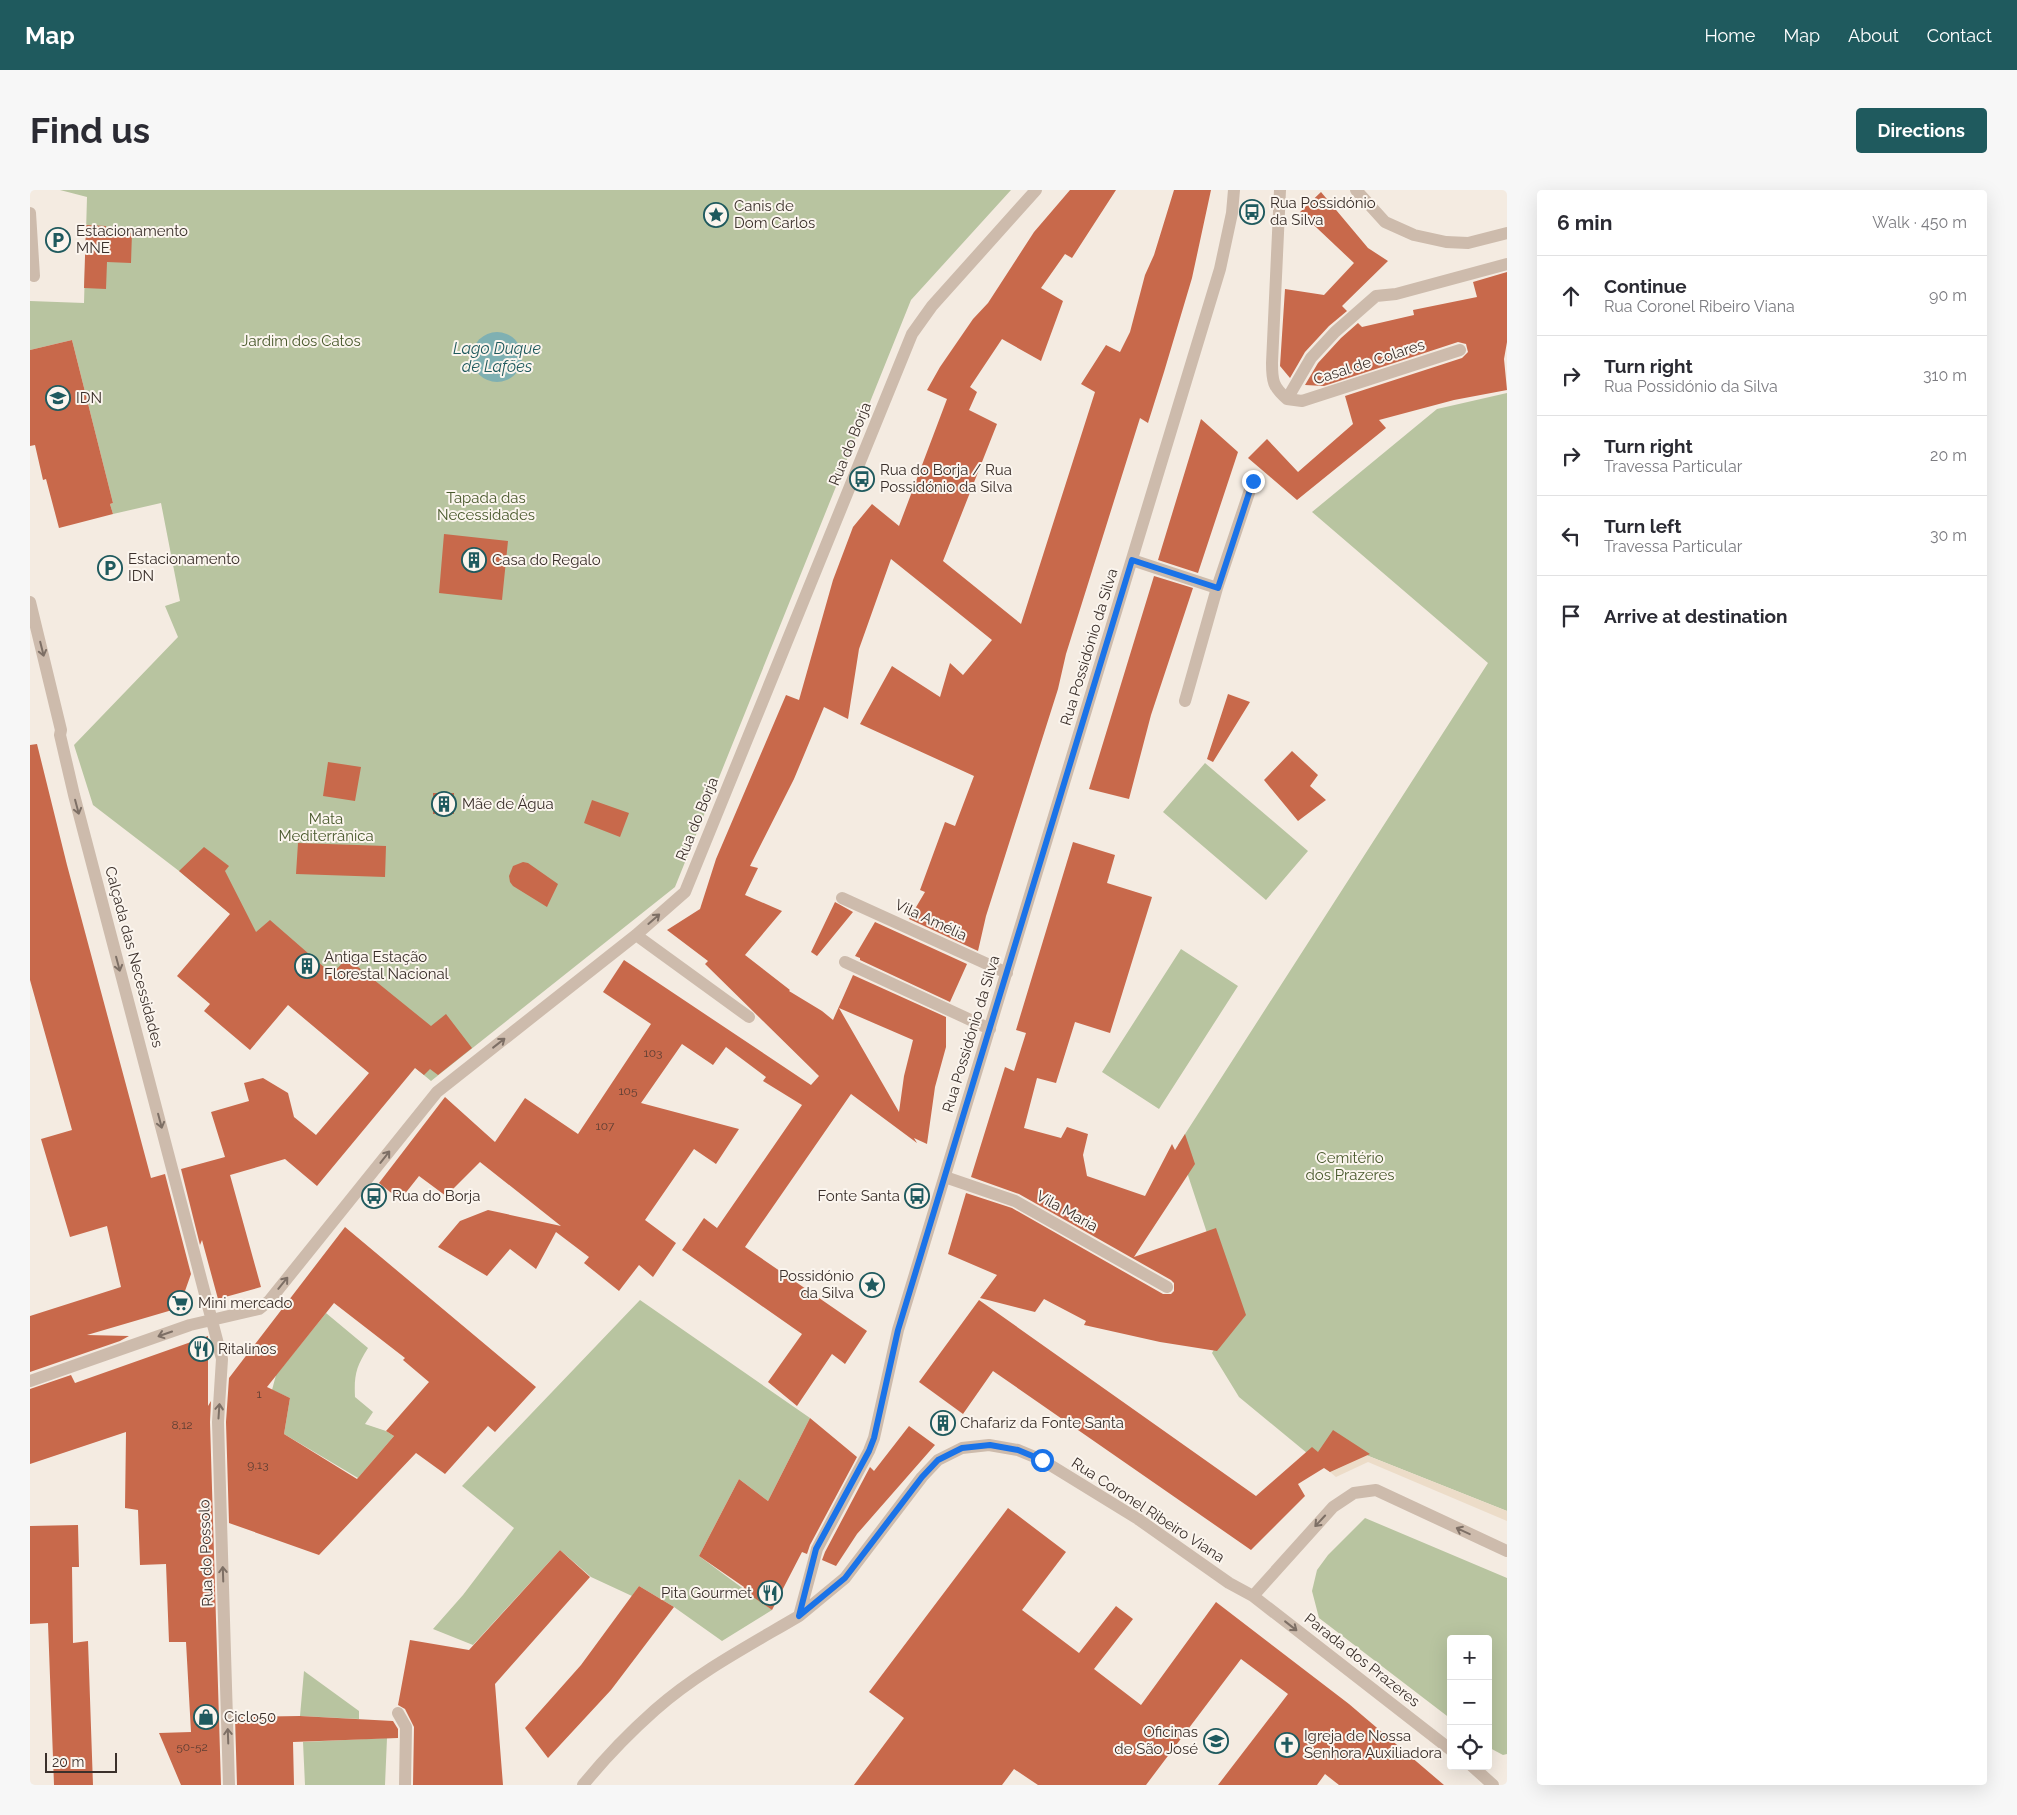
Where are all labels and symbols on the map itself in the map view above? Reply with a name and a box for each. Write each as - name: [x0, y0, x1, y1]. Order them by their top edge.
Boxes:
- place label: Rua Possidónio da Silva: [1270, 194, 1376, 229]
- place label: Canis de Dom Carlos: [734, 197, 815, 232]
- bus stop icon: Rua Possidónio da Silva: [1239, 199, 1265, 225]
- place icon: Canis de Dom Carlos: [703, 202, 729, 228]
- place label: Estacionamento MNE: [76, 222, 188, 257]
- parking icon: Estacionamento MNE: [45, 227, 71, 253]
- park label: Jardim dos Catos: [241, 332, 361, 350]
- street label: Casal de Colares: [1311, 336, 1427, 388]
- water label: Lago Duque de Lafões: [453, 339, 541, 376]
- school or university icon: IDN: [45, 385, 71, 411]
- place label: IDN: [76, 389, 102, 407]
- street label: Rua do Borja: [825, 400, 875, 488]
- place label: Rua do Borja / Rua Possidónio da Silva: [880, 461, 1012, 496]
- bus stop icon: Rua do Borja / Rua Possidónio da Silva: [849, 466, 875, 492]
- route end: [1242, 470, 1265, 493]
- park label: Tapada das Necessidades: [437, 489, 535, 524]
- building icon: Casa do Regalo: [461, 547, 487, 573]
- place label: Estacionamento IDN: [128, 550, 240, 585]
- place label: Casa do Regalo: [492, 551, 601, 569]
- parking icon: Estacionamento IDN: [97, 555, 123, 581]
- street label: Rua Possidónio da Silva: [1057, 566, 1121, 728]
- one-way arrow: [37, 640, 47, 656]
- street label: Rua do Borja: [672, 775, 722, 863]
- building icon: Mãe de Água: [431, 791, 457, 817]
- place label: Mãe de Água: [462, 795, 554, 813]
- one-way arrow: [73, 798, 82, 814]
- park label: Mata Mediterrânica: [278, 810, 374, 845]
- street label: Calçada das Necessidades: [101, 864, 167, 1050]
- street label: Vila Amélia: [892, 896, 970, 944]
- one-way arrow: [647, 914, 660, 925]
- place label: Antiga Estação Florestal Nacional: [324, 948, 450, 983]
- building icon: Antiga Estação Florestal Nacional: [294, 953, 320, 979]
- street label: Rua Possidónio da Silva: [939, 953, 1003, 1115]
- one-way arrow: [114, 955, 124, 971]
- one-way arrow: [493, 1037, 506, 1048]
- house number: 103: [644, 1046, 662, 1060]
- house number: 105: [618, 1084, 638, 1098]
- one-way arrow: [156, 1113, 165, 1129]
- house number: 107: [596, 1119, 615, 1133]
- park label: Cemitério dos Prazeres: [1305, 1149, 1395, 1184]
- one-way arrow: [380, 1151, 391, 1164]
- bus stop icon: Rua do Borja: [361, 1183, 387, 1209]
- bus stop icon: Fonte Santa: [904, 1183, 930, 1209]
- place label: Rua do Borja: [392, 1187, 480, 1205]
- place label: Fonte Santa: [817, 1187, 900, 1205]
- street label: Vila Maria: [1033, 1187, 1101, 1235]
- place label: Possidónio da Silva: [779, 1267, 854, 1302]
- place icon: Possidónio da Silva: [859, 1272, 885, 1298]
- one-way arrow: [278, 1277, 289, 1290]
- supermarket icon: Mini mercado: [167, 1290, 193, 1316]
- place label: Mini mercado: [198, 1294, 293, 1312]
- one-way arrow: [158, 1329, 174, 1339]
- restaurant icon: Ritalinos: [188, 1336, 214, 1362]
- place label: Ritalinos: [218, 1340, 276, 1358]
- house number: 1: [256, 1387, 262, 1401]
- one-way arrow: [214, 1404, 223, 1420]
- building icon: Chafariz da Fonte Santa: [930, 1410, 956, 1436]
- place label: Chafariz da Fonte Santa: [960, 1414, 1124, 1432]
- house number: 8,12: [171, 1418, 193, 1432]
- route start: [1031, 1449, 1054, 1472]
- street label: Rua Coronel Ribeiro Viana: [1068, 1454, 1228, 1566]
- house number: 9,13: [247, 1458, 269, 1472]
- street label: Rua do Possolo: [195, 1499, 217, 1607]
- one-way arrow: [1314, 1515, 1326, 1528]
- one-way arrow: [1456, 1525, 1471, 1535]
- one-way arrow: [218, 1566, 227, 1582]
- restaurant icon: Pita Gourmet: [757, 1580, 783, 1606]
- place label: Pita Gourmet: [661, 1584, 752, 1602]
- street label: Parada dos Prazeres: [1301, 1609, 1423, 1711]
- one-way arrow: [1284, 1621, 1298, 1631]
- shop icon: Ciclo50: [193, 1704, 219, 1730]
- place label: Ciclo50: [224, 1708, 276, 1726]
- place label: Oficinas de São José: [1114, 1723, 1198, 1758]
- place label: Igreja de Nossa Senhora Auxiliadora: [1304, 1727, 1442, 1762]
- school or university icon: Oficinas de São José: [1203, 1728, 1229, 1754]
- one-way arrow: [223, 1729, 232, 1745]
- church icon: Igreja de Nossa Senhora Auxiliadora: [1274, 1732, 1300, 1758]
- house number: 50-52: [176, 1740, 208, 1754]
- scale bar: [45, 1750, 118, 1773]

